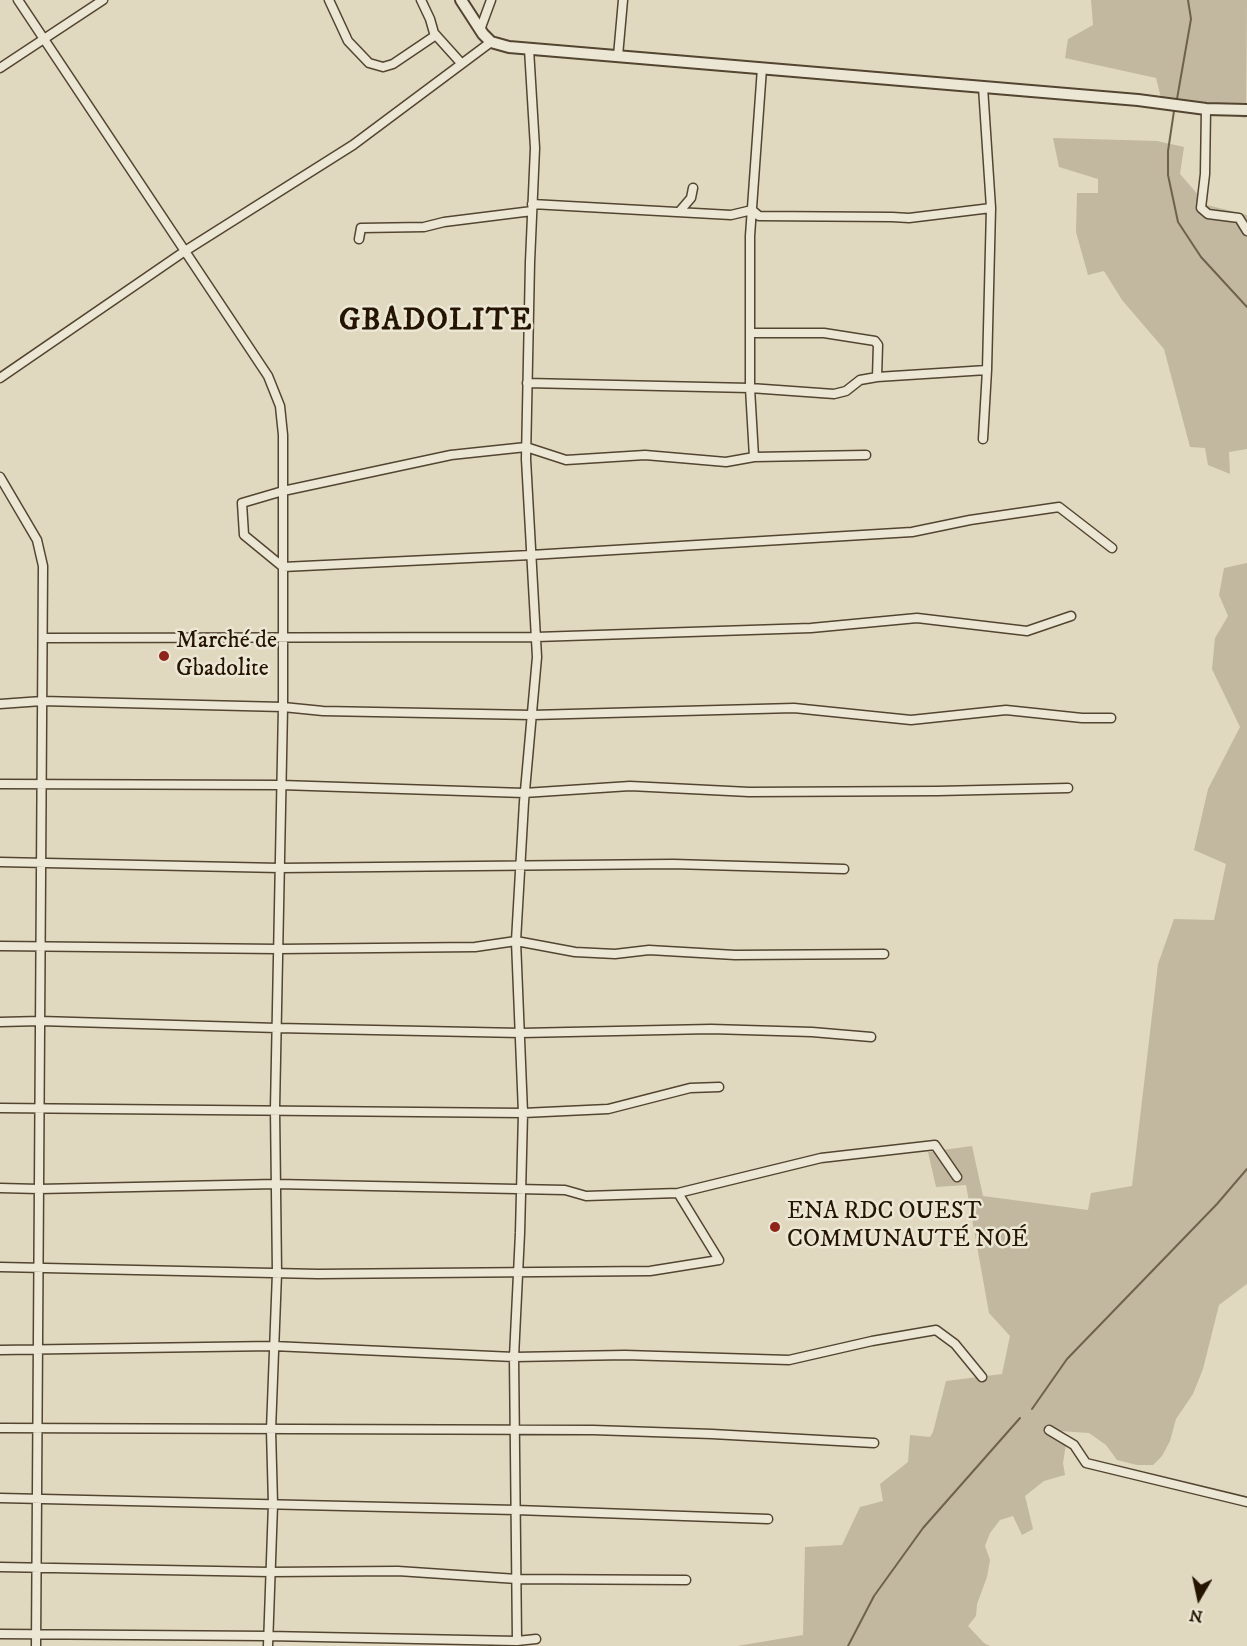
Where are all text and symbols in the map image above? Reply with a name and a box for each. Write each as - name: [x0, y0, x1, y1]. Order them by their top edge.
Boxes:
- district label: GBADOLITE: [339, 305, 533, 341]
- place label: Marché de Gbadolite: [176, 628, 277, 684]
- marker: Marché de Gbadolite: [157, 649, 171, 663]
- place label: ENA RDC OUEST COMMUNAUTÉ NOÉ: [787, 1199, 1028, 1255]
- marker: ENA RDC OUEST COMMUNAUTÉ NOÉ: [768, 1220, 782, 1234]
- north arrow: [1169, 1568, 1229, 1628]
- text: N: [1188, 1605, 1204, 1627]

